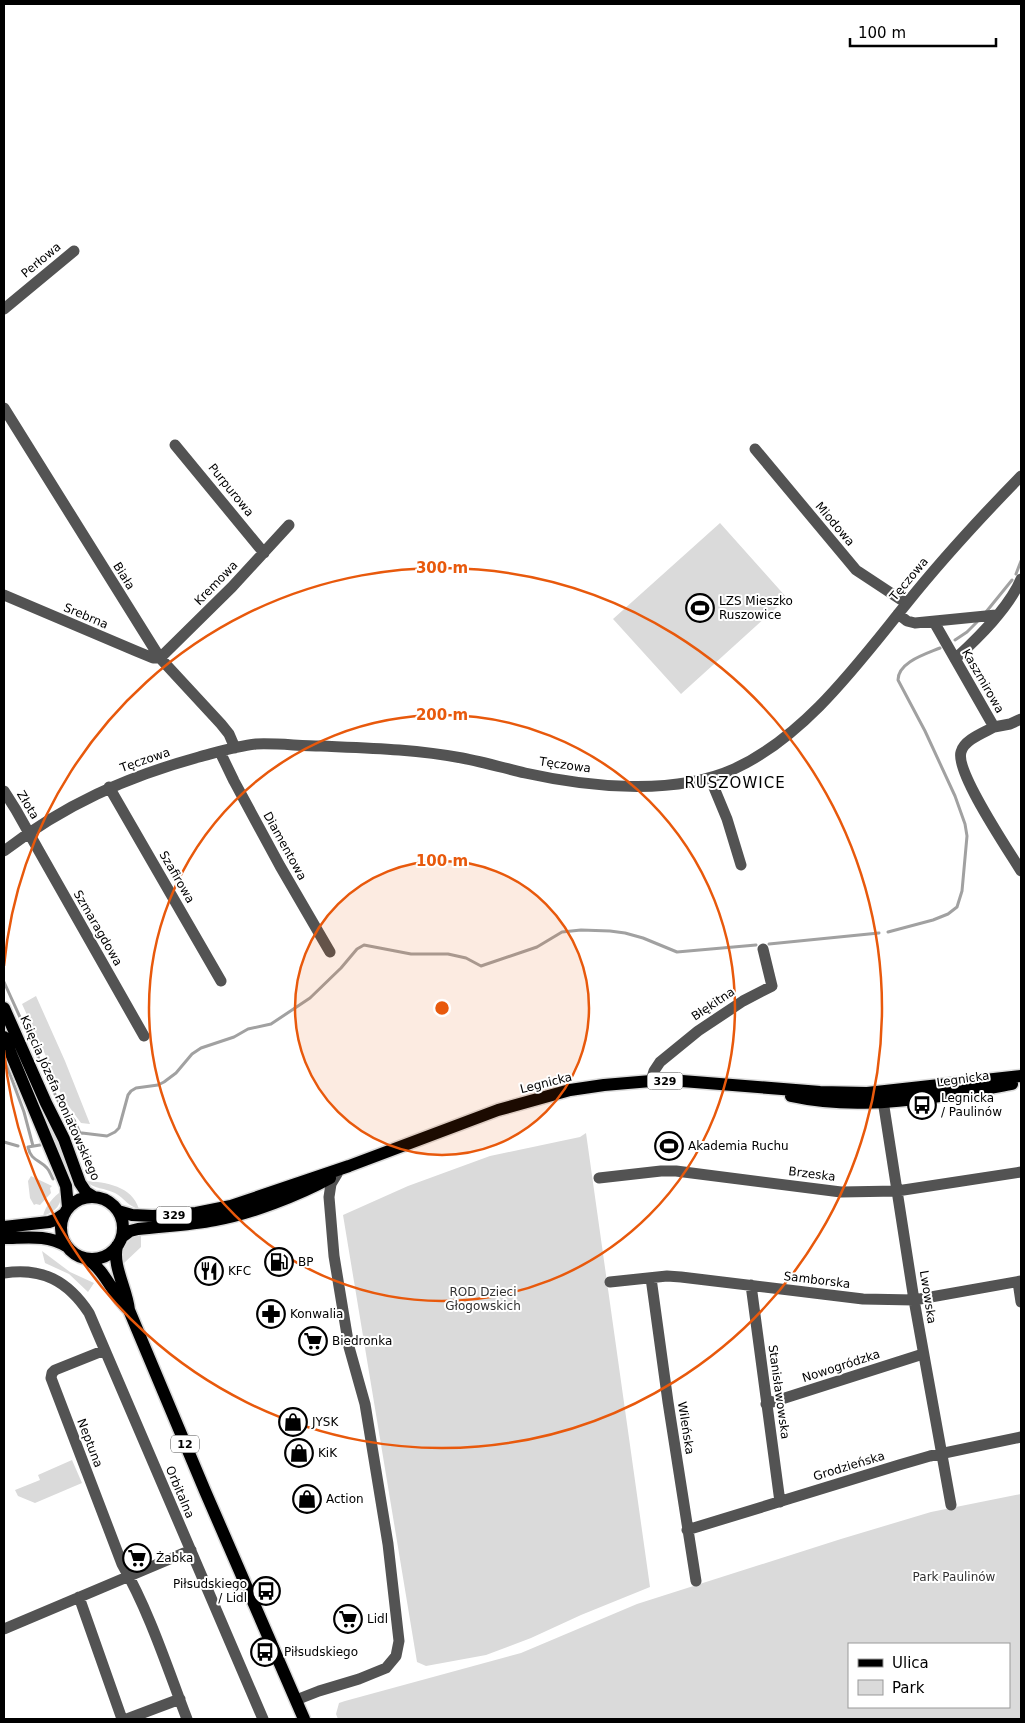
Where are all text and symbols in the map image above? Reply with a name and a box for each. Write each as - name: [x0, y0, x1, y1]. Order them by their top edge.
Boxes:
- scale bar: [850, 15, 996, 47]
- text: 100 m: [858, 24, 906, 42]
- street label: Perłowa: [18, 240, 64, 280]
- street label: Purpurowa: [205, 461, 257, 519]
- street label: Miodowa: [813, 499, 857, 549]
- street label: Tęczowa: [886, 555, 931, 604]
- street label: Kremowa: [191, 558, 241, 608]
- text: 300 m: [416, 559, 468, 577]
- street label: Biała: [110, 560, 138, 592]
- sports icon: LZS Mieszko Ruszowice: [685, 593, 715, 623]
- place label: LZS Mieszko Ruszowice: [719, 594, 793, 622]
- street label: Srebrna: [62, 600, 110, 632]
- street label: Kaszmirowa: [959, 646, 1007, 716]
- text: 200 m: [416, 706, 468, 724]
- street label: Tęczowa: [117, 745, 172, 775]
- street label: Tęczowa: [537, 754, 592, 776]
- district label: RUSZOWICE: [684, 774, 786, 792]
- street label: Złota: [14, 788, 42, 822]
- street label: Diamentowa: [260, 809, 310, 883]
- street label: Szafirowa: [156, 848, 198, 906]
- text: 100 m: [416, 852, 468, 870]
- street label: Szmaragdowa: [71, 888, 125, 968]
- street label: Błękitna: [689, 985, 737, 1023]
- centre of rings: [433, 999, 451, 1017]
- street label: Księcia Józefa Poniatowskiego: [17, 1013, 103, 1183]
- street label: Legnicka: [936, 1068, 990, 1090]
- street label: Legnicka: [519, 1070, 573, 1096]
- road number: 329: [648, 1072, 682, 1090]
- bus stop icon: Legnicka / Paulinów: [907, 1090, 937, 1120]
- place label: Legnicka / Paulinów: [941, 1091, 1002, 1119]
- sports icon: Akademia Ruchu: [654, 1131, 684, 1161]
- place label: Akademia Ruchu: [688, 1139, 789, 1153]
- street label: Brzeska: [788, 1164, 836, 1184]
- road number: 329: [156, 1206, 192, 1224]
- fuel station icon: BP: [264, 1247, 294, 1277]
- place label: BP: [298, 1255, 313, 1269]
- restaurant icon: KFC: [194, 1256, 224, 1286]
- place label: KFC: [228, 1264, 251, 1278]
- street label: Samborska: [783, 1269, 851, 1291]
- street label: Lwowska: [917, 1269, 939, 1325]
- park label: ROD Dzieci Głogowskich: [445, 1285, 521, 1313]
- pharmacy icon: Konwalia: [256, 1299, 286, 1329]
- place label: Konwalia: [290, 1307, 343, 1321]
- supermarket icon: Biedronka: [298, 1326, 328, 1356]
- place label: Biedronka: [332, 1334, 392, 1348]
- street label: Stanisławowska: [765, 1344, 793, 1440]
- street label: Nowogródzka: [800, 1347, 882, 1385]
- street label: Wileńska: [675, 1400, 697, 1456]
- shop icon: JYSK: [278, 1407, 308, 1437]
- place label: JYSK: [311, 1415, 339, 1429]
- street label: Neptuna: [74, 1417, 106, 1469]
- road number: 12: [171, 1436, 199, 1452]
- shop icon: KiK: [284, 1438, 314, 1468]
- place label: KiK: [318, 1446, 338, 1460]
- street label: Grodzieńska: [812, 1449, 886, 1483]
- street label: Orbitalna: [163, 1464, 197, 1520]
- shop icon: Action: [292, 1484, 322, 1514]
- place label: Action: [326, 1492, 364, 1506]
- supermarket icon: Żabka: [122, 1543, 152, 1573]
- place label: Żabka: [156, 1550, 193, 1565]
- park label: Park Paulinów: [913, 1570, 996, 1584]
- bus stop icon: Piłsudskiego / Lidl: [251, 1576, 281, 1606]
- place label: Piłsudskiego / Lidl: [173, 1577, 247, 1605]
- supermarket icon: Lidl: [333, 1604, 363, 1634]
- place label: Lidl: [367, 1612, 388, 1626]
- bus stop icon: Piłsudskiego: [250, 1637, 280, 1667]
- legend: [848, 1643, 1010, 1708]
- place label: Piłsudskiego: [284, 1645, 358, 1659]
- text: Ulica: [892, 1654, 929, 1672]
- text: Park: [892, 1679, 925, 1697]

